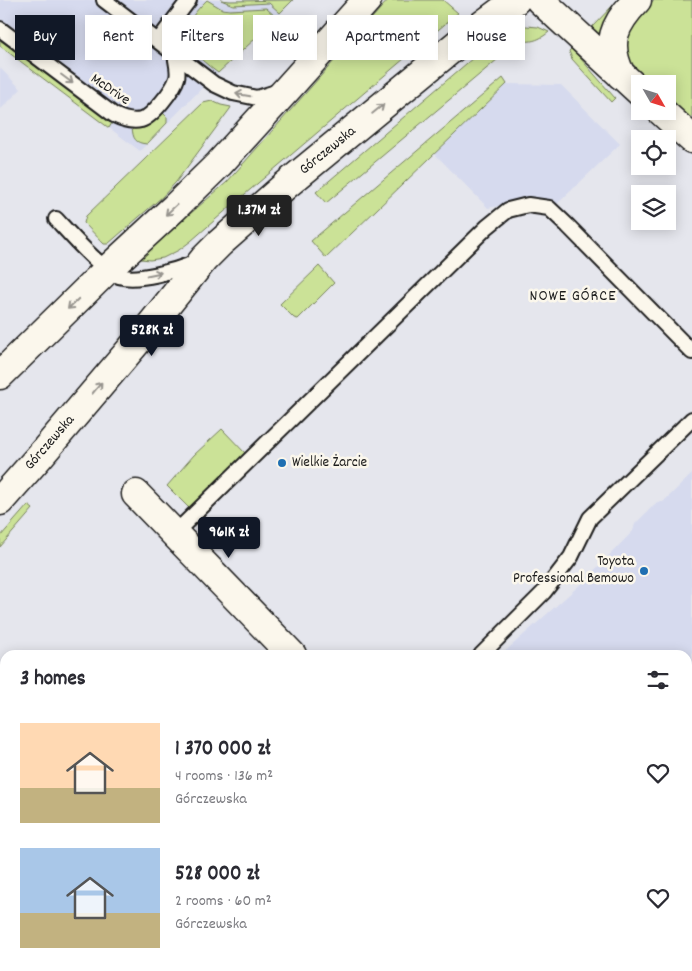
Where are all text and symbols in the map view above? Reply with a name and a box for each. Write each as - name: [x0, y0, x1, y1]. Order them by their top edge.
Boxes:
- chip: Buy: [15, 15, 75, 60]
- chip: Rent: [85, 15, 152, 60]
- chip: Filters: [162, 15, 243, 60]
- chip: New: [253, 15, 317, 60]
- chip: Apartment: [327, 15, 438, 60]
- chip: House: [448, 15, 525, 60]
- street label: McDrive: [86, 69, 135, 112]
- one-way arrow: [60, 74, 73, 85]
- north arrow: [631, 75, 676, 120]
- map controls: [631, 75, 676, 230]
- one-way arrow: [235, 90, 251, 100]
- one-way arrow: [371, 104, 384, 115]
- street label: Górczewska: [295, 121, 362, 181]
- button: locate: [631, 130, 676, 175]
- button: layers: [631, 185, 676, 230]
- pin: 1.37M zł: [207, 194, 311, 237]
- text: 1.37M zł: [238, 199, 280, 222]
- one-way arrow: [165, 204, 178, 216]
- one-way arrow: [146, 269, 162, 279]
- district label: NOWE GÓRCE: [530, 285, 616, 308]
- one-way arrow: [66, 298, 79, 310]
- pin: 528K zł: [106, 314, 198, 357]
- text: 528K zł: [131, 319, 173, 342]
- one-way arrow: [92, 382, 103, 395]
- street label: Górczewska: [20, 410, 81, 476]
- place label: Wielkie Żarcie: [292, 452, 368, 474]
- marker: Wielkie Żarcie: [276, 457, 288, 469]
- pin: 961K zł: [183, 516, 275, 559]
- text: 961K zł: [209, 521, 249, 544]
- place label: Toyota Professional Bemowo: [513, 551, 635, 590]
- marker: Toyota Professional Bemowo: [638, 565, 650, 577]
- text: 3 homes: [20, 665, 86, 695]
- icon: filters: [644, 666, 672, 694]
- text: 1 370 000 zł: [175, 735, 270, 765]
- icon: home: [60, 743, 120, 803]
- icon: heart: [644, 759, 672, 787]
- text: 4 rooms · 136 m²: [175, 765, 273, 788]
- text: Górczewska: [175, 788, 247, 811]
- text: 528 000 zł: [175, 860, 260, 890]
- icon: home: [60, 868, 120, 928]
- icon: heart: [644, 884, 672, 912]
- text: 2 rooms · 60 m²: [175, 890, 272, 913]
- text: Górczewska: [175, 913, 247, 936]

